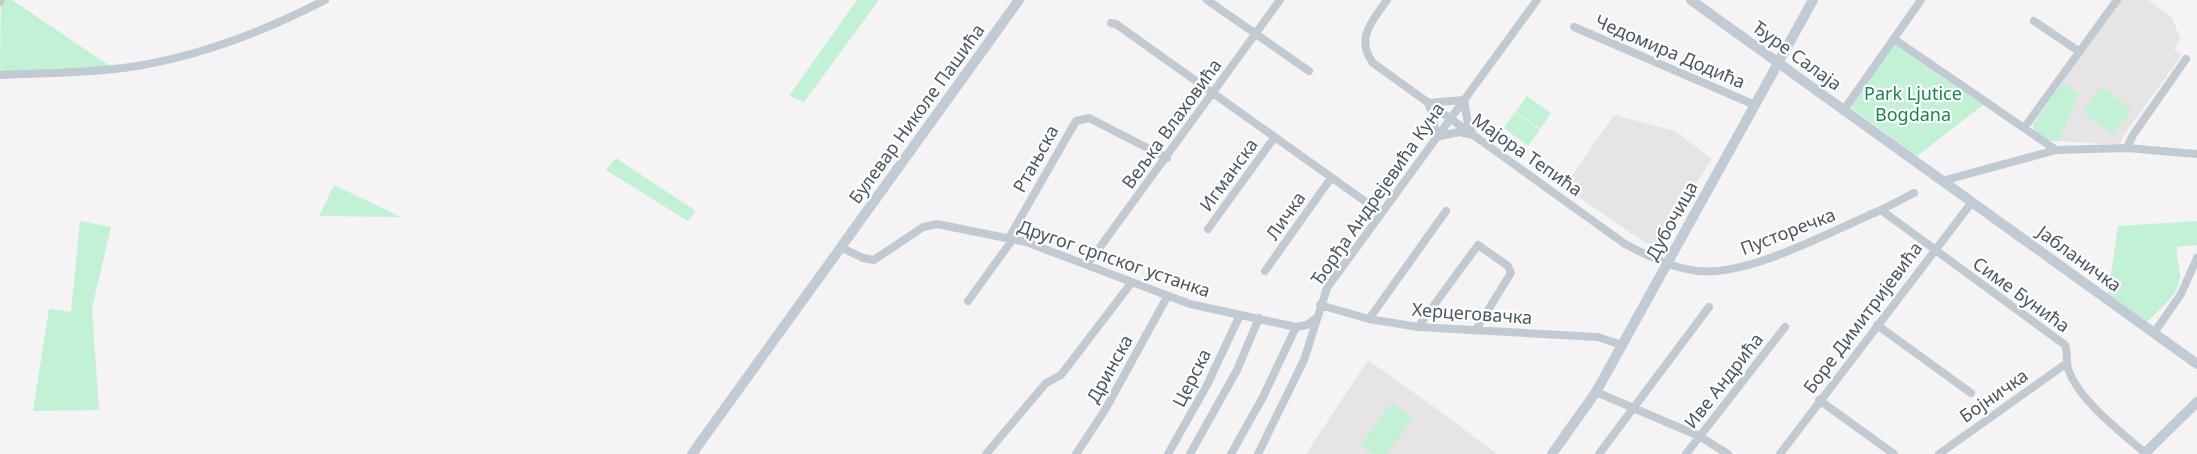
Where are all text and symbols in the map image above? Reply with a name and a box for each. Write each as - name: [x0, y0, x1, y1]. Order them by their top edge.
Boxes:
- street label: Чедомира Додића: [1592, 9, 1749, 94]
- street label: Ђуре Салаја: [1748, 15, 1847, 95]
- street label: Булевар Николе Пашића: [843, 19, 990, 208]
- street label: Вељка Влаховића: [1116, 54, 1226, 193]
- park label: Park Ljutice Bogdana: [1864, 81, 1962, 126]
- street label: Ђорђа Андрејевића Куна: [1305, 97, 1449, 289]
- street label: Мајора Тепића: [1468, 107, 1588, 201]
- street label: Ртањска: [1007, 121, 1063, 196]
- street label: Игманска: [1194, 133, 1263, 216]
- street label: Дубочица: [1640, 177, 1703, 264]
- street label: Личка: [1260, 187, 1310, 244]
- street label: Пусторечка: [1737, 202, 1839, 260]
- street label: Другог српског устанка: [1015, 214, 1214, 302]
- street label: Јабланичка: [2031, 218, 2126, 297]
- street label: Боре Димитријевића: [1797, 237, 1927, 398]
- street label: Симе Бунића: [1968, 251, 2075, 338]
- street label: Херцеговачка: [1411, 297, 1533, 329]
- street label: Иве Андрића: [1678, 328, 1768, 433]
- street label: Дринска: [1081, 330, 1138, 407]
- street label: Церска: [1166, 344, 1216, 411]
- street label: Бојничка: [1954, 363, 2032, 428]

